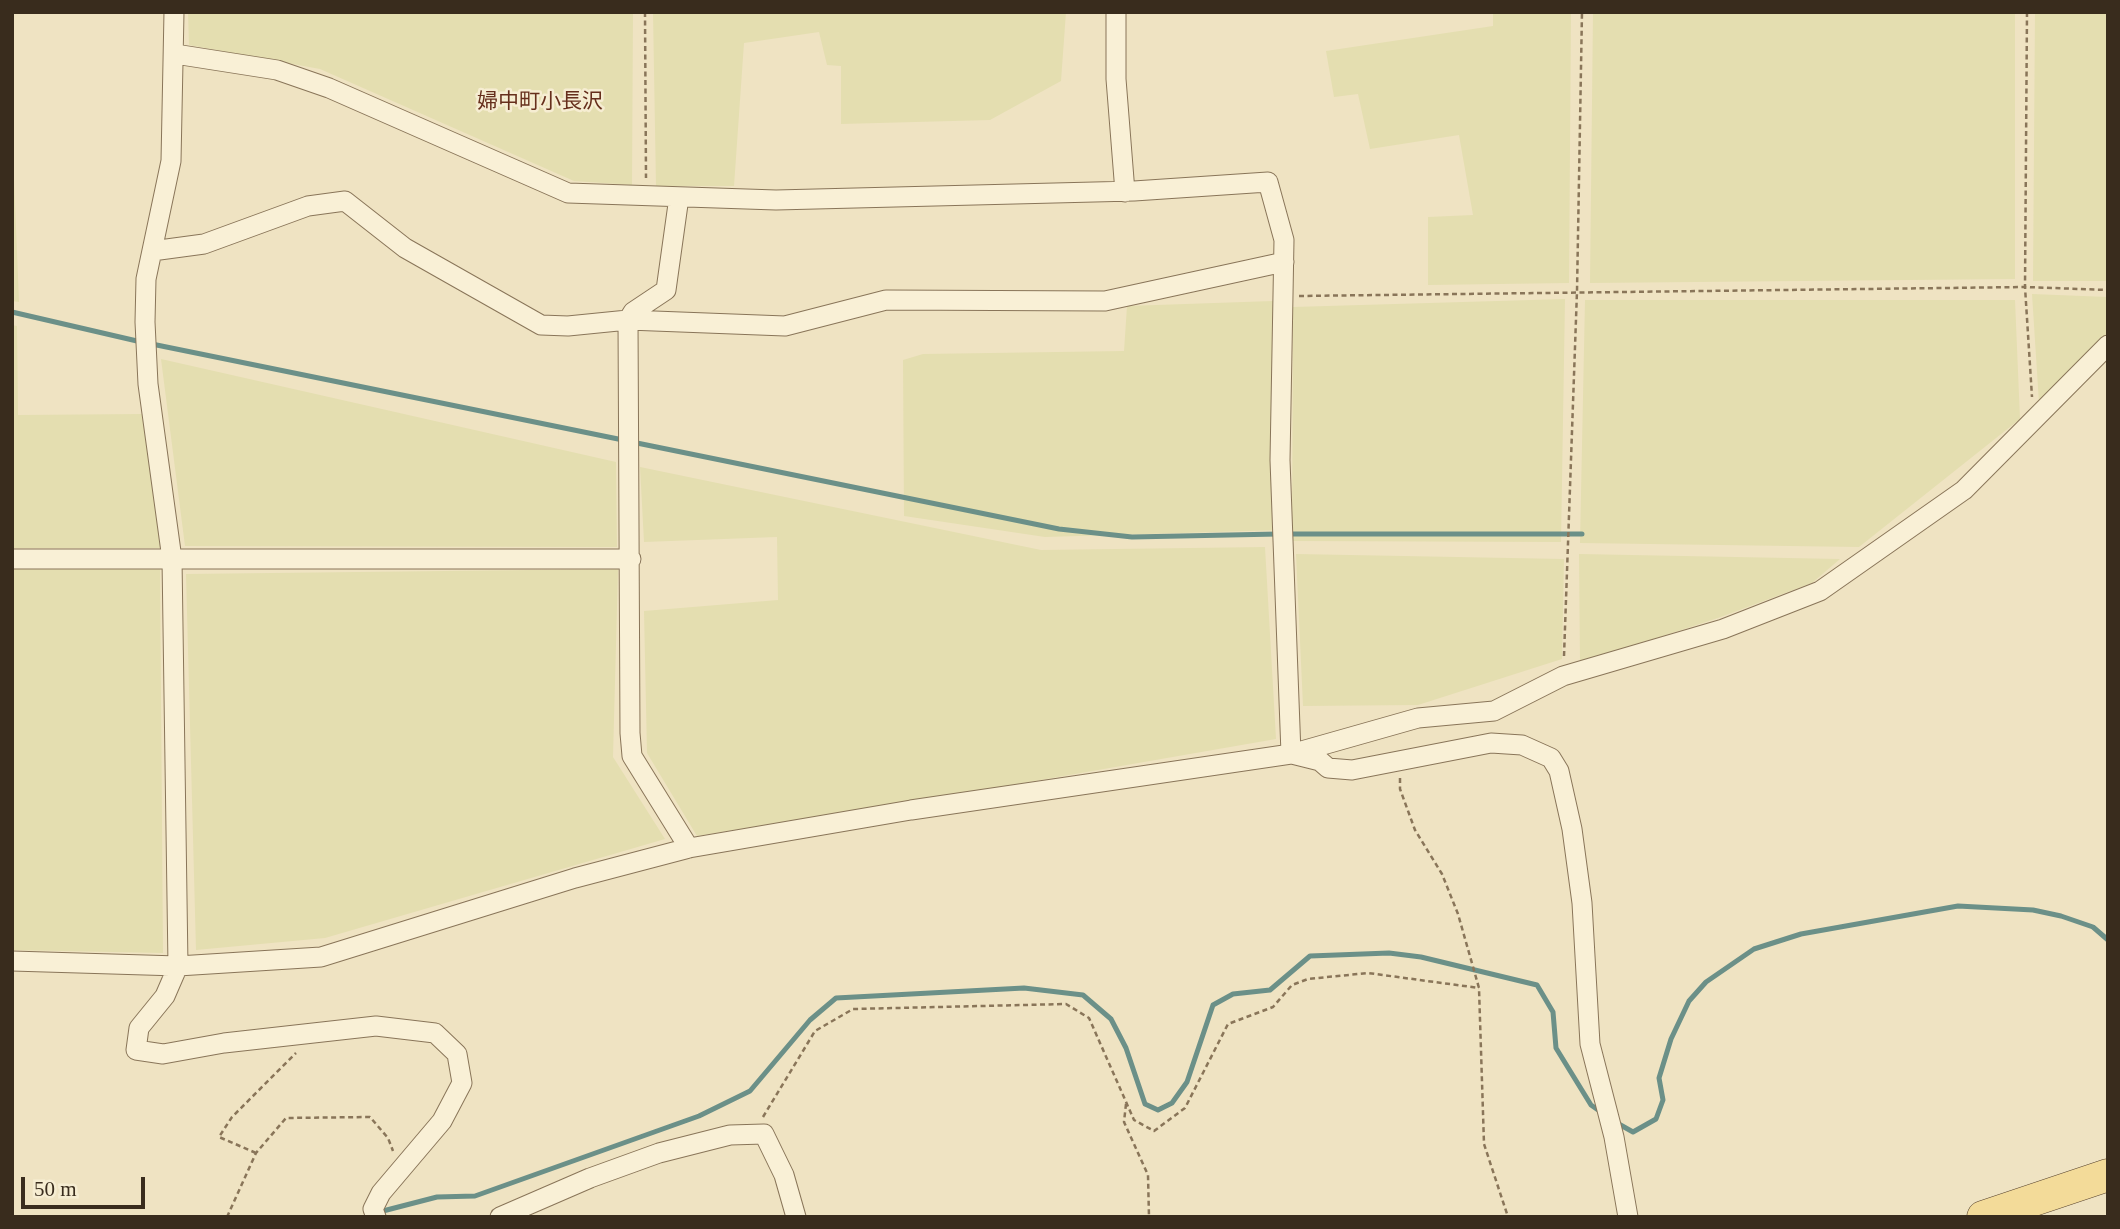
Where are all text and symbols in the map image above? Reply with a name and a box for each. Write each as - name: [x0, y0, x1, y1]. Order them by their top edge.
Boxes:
- district label: 婦中町小長沢: [477, 89, 603, 115]
- scale bar: [24, 1162, 149, 1206]
- text: 50 m: [34, 1177, 77, 1201]

